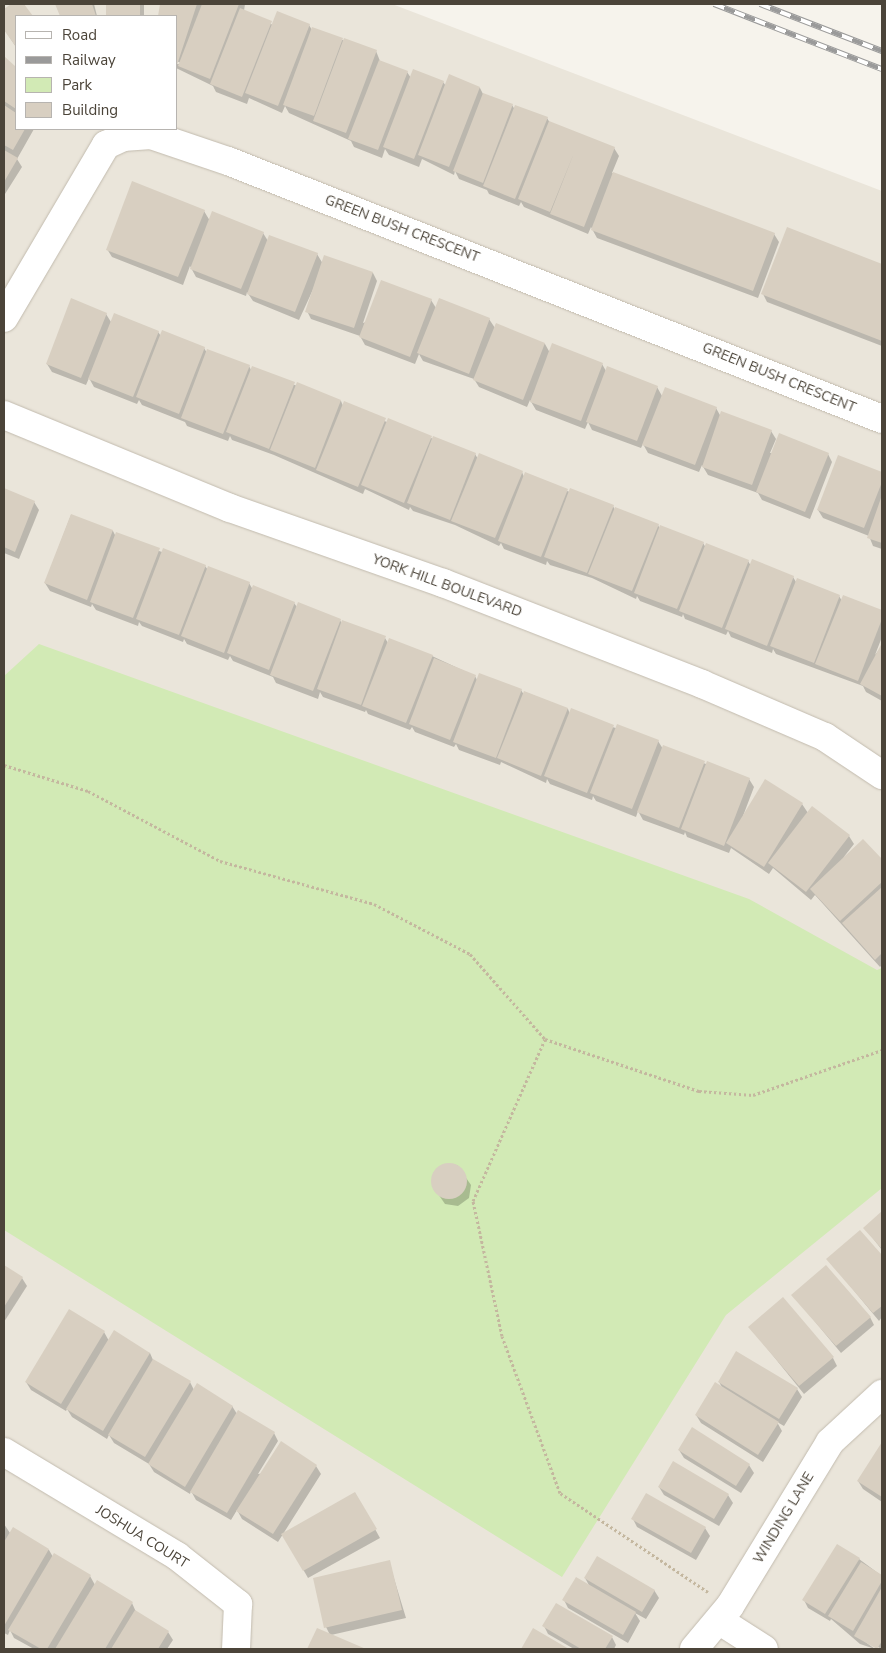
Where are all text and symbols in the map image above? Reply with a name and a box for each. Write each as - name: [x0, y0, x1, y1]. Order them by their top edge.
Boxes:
- legend: [15, 15, 178, 130]
- text: Road: [62, 25, 97, 45]
- text: Railway: [62, 50, 116, 70]
- text: Park: [62, 75, 92, 95]
- text: Building: [62, 100, 118, 120]
- street label: GREEN BUSH CRESCENT: [322, 192, 482, 266]
- street label: GREEN BUSH CRESCENT: [700, 339, 858, 417]
- street label: YORK HILL BOULEVARD: [370, 551, 524, 621]
- street label: WINDING LANE: [750, 1469, 818, 1567]
- street label: JOSHUA COURT: [93, 1502, 191, 1572]

